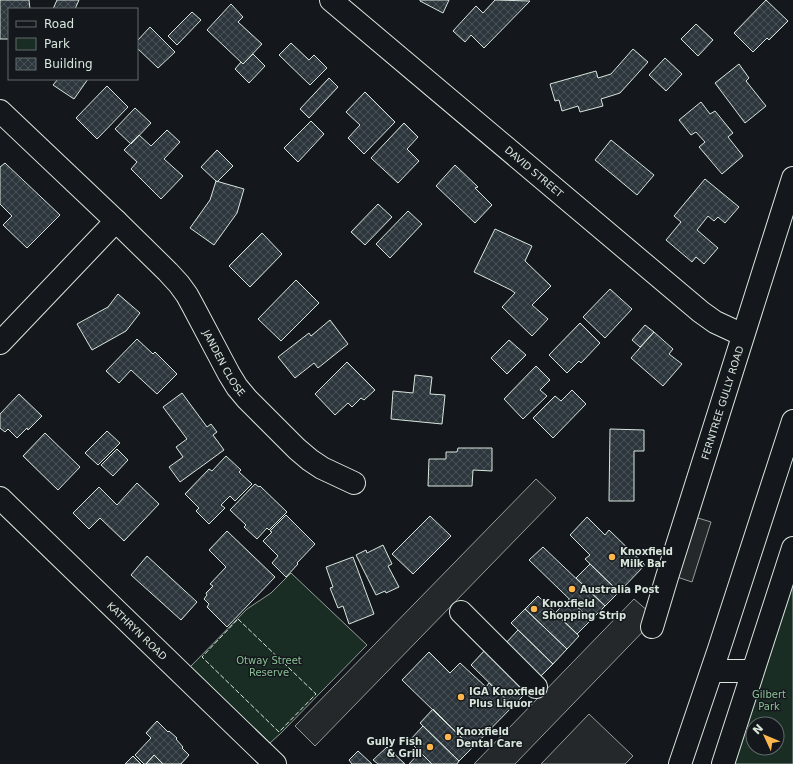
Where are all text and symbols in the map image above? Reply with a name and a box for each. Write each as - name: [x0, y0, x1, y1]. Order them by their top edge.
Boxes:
- legend: [8, 8, 138, 80]
- text: Road: [44, 17, 74, 31]
- text: Park: [44, 37, 70, 51]
- text: Building: [44, 57, 93, 71]
- street label: DAVID STREET: [503, 144, 566, 200]
- street label: JANDEN CLOSE: [200, 327, 247, 399]
- street label: FERNTREE GULLY ROAD: [699, 344, 746, 461]
- place label: Knoxfield Milk Bar: [620, 546, 673, 569]
- marker: Knoxfield Milk Bar: [607, 552, 617, 562]
- marker: Australia Post: [567, 584, 577, 594]
- place label: Australia Post: [580, 584, 660, 595]
- place label: Knoxfield Shopping Strip: [542, 598, 626, 621]
- street label: KATHRYN ROAD: [105, 600, 169, 663]
- marker: Knoxfield Shopping Strip: [529, 604, 539, 614]
- park label: Otway Street Reserve: [236, 655, 302, 678]
- place label: IGA Knoxfield Plus Liquor: [469, 686, 545, 709]
- park label: Gilbert Park: [752, 689, 786, 712]
- marker: IGA Knoxfield Plus Liquor: [456, 692, 466, 702]
- north arrow: [745, 716, 785, 756]
- text: N: [750, 722, 766, 737]
- place label: Knoxfield Dental Care: [456, 726, 523, 749]
- marker: Knoxfield Dental Care: [443, 732, 453, 742]
- place label: Gully Fish & Grill: [366, 736, 422, 759]
- marker: Gully Fish & Grill: [425, 742, 435, 752]

